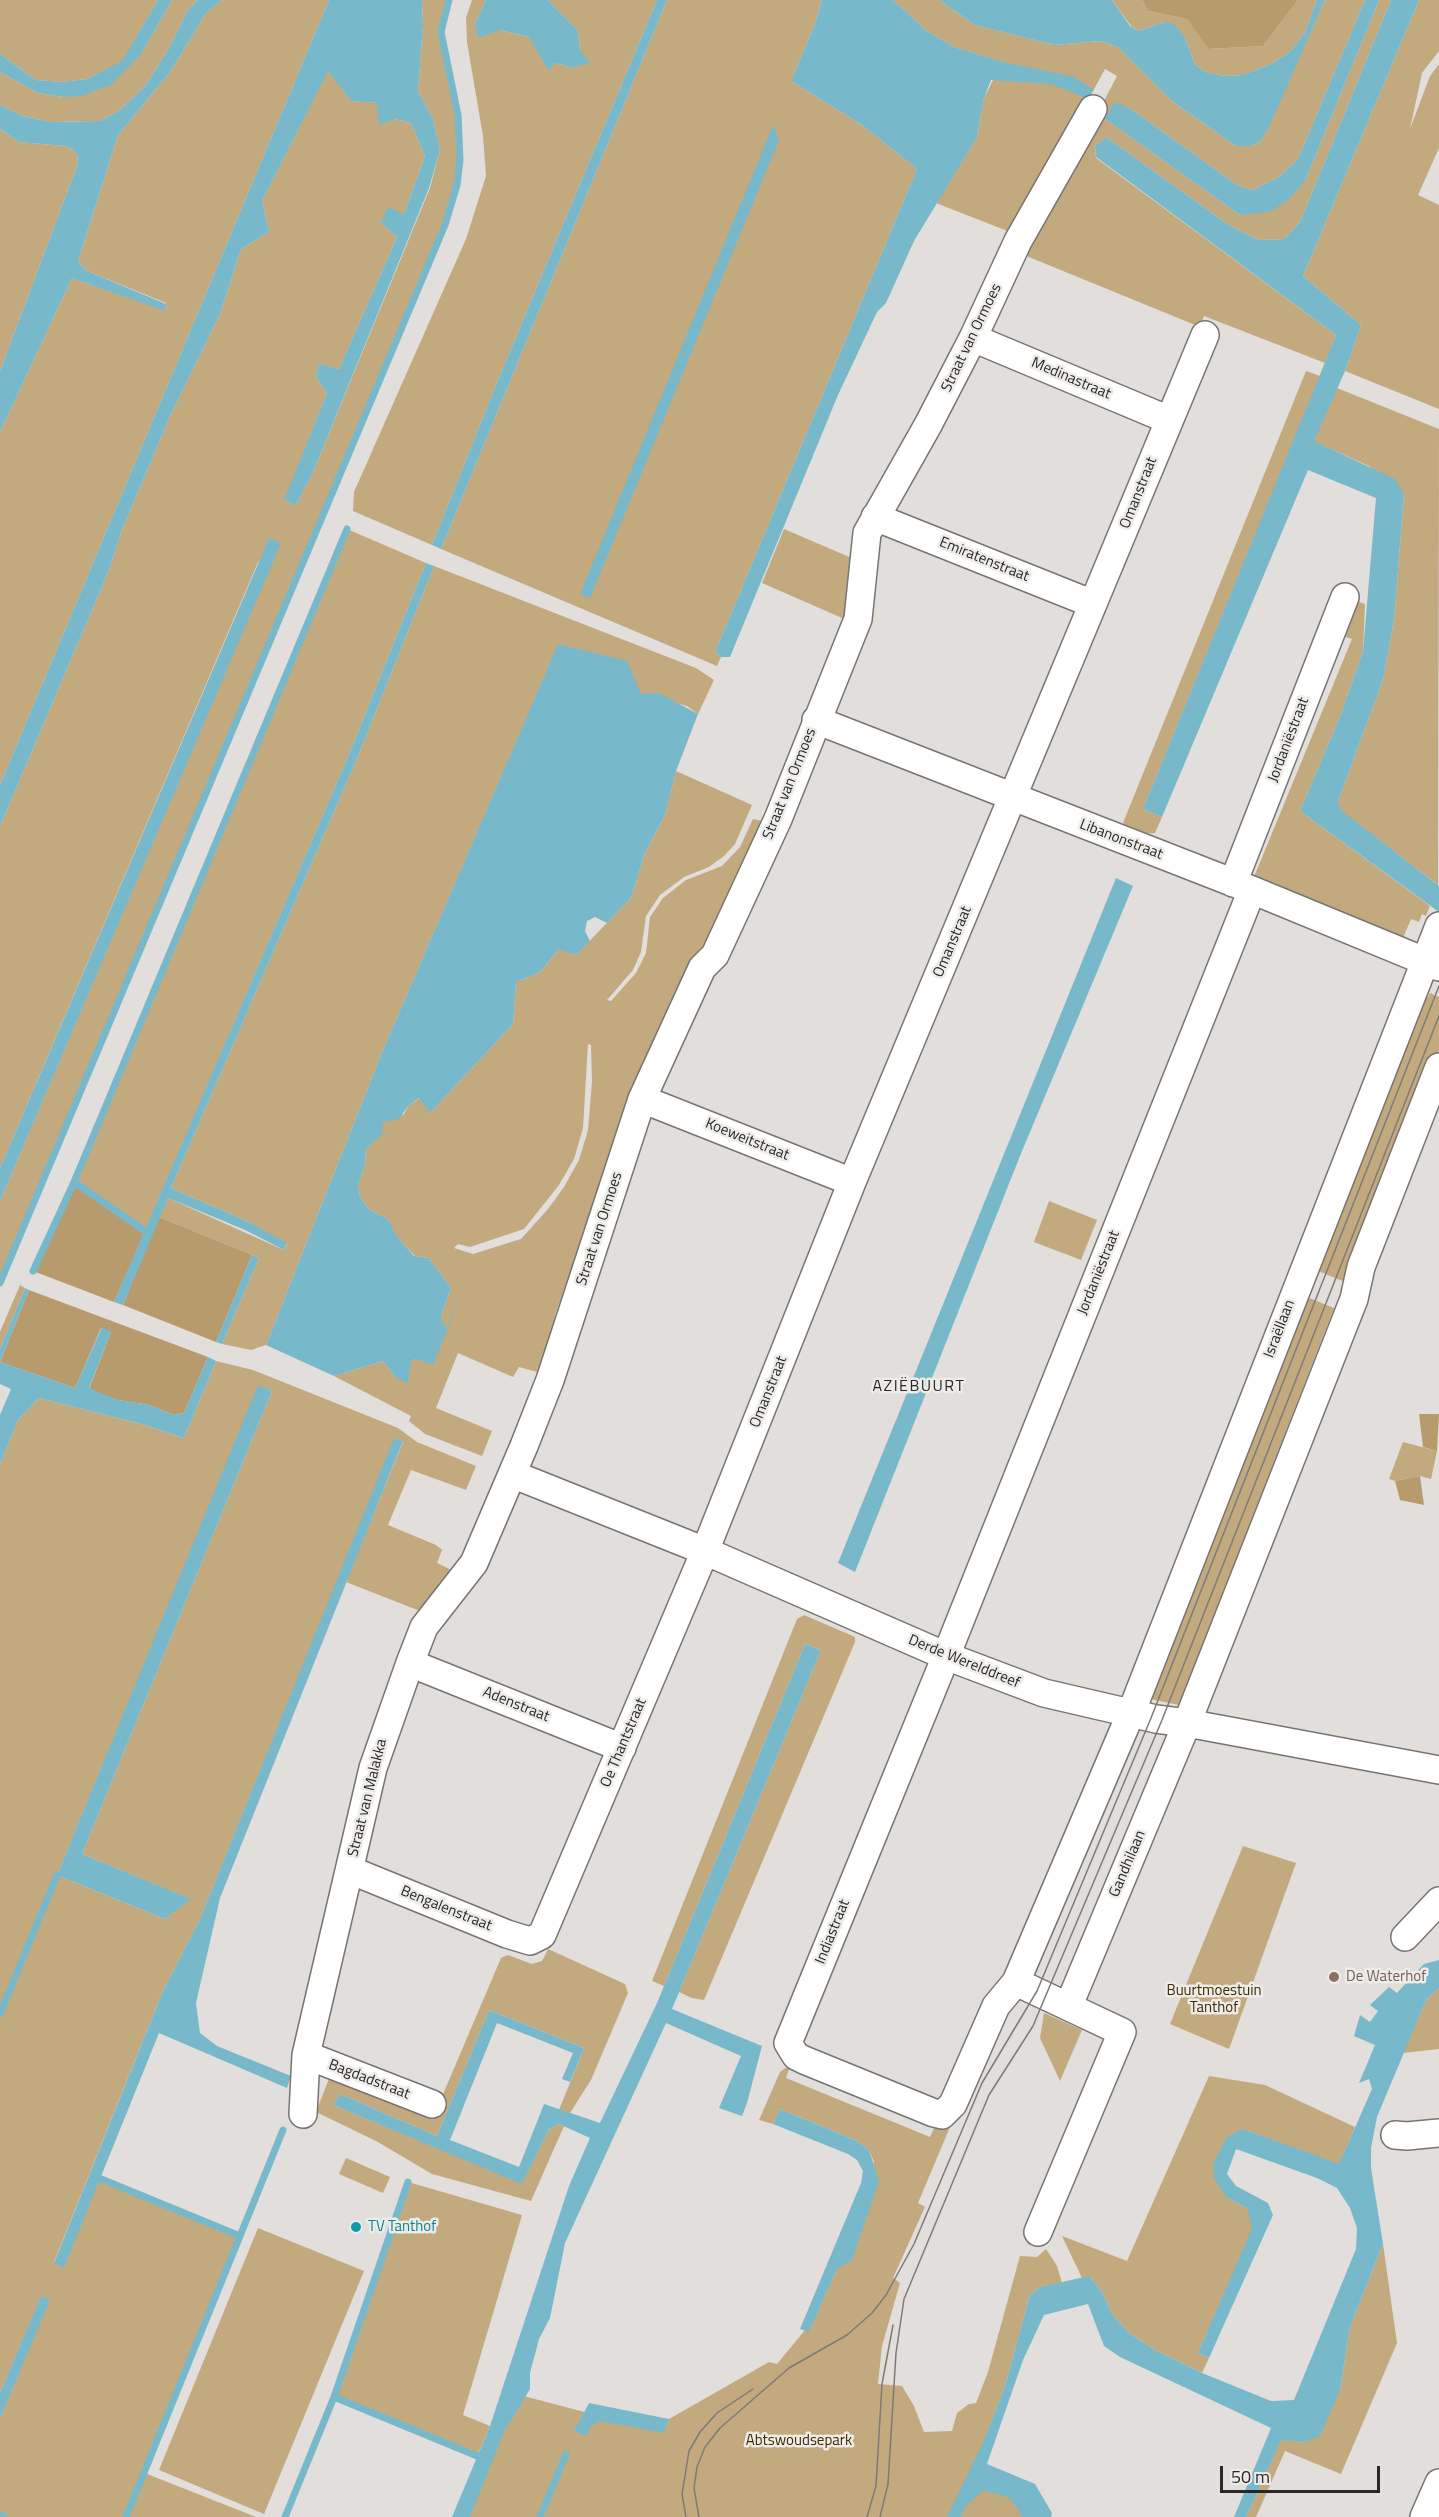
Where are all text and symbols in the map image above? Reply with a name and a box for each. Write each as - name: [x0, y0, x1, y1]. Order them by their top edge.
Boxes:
- street label: Straat van Ormoes: [938, 281, 1006, 395]
- street label: Medinastraat: [1029, 354, 1113, 404]
- street label: Omanstraat: [1116, 455, 1162, 531]
- street label: Emiratenstraat: [936, 534, 1032, 586]
- street label: Jordaniëstraat: [1265, 695, 1313, 785]
- street label: Straat van Ormoes: [760, 726, 820, 842]
- street label: Libanonstraat: [1077, 816, 1165, 864]
- street label: Omanstraat: [930, 904, 976, 980]
- street label: Koeweitstraat: [702, 1115, 792, 1165]
- street label: Straat van Ormoes: [573, 1170, 627, 1288]
- street label: Jordaniëstraat: [1074, 1228, 1124, 1318]
- street label: Israëllaan: [1261, 1297, 1299, 1361]
- street label: Omanstraat: [746, 1354, 792, 1430]
- district label: AZIËBUURT: [873, 1377, 965, 1397]
- street label: Derde Werelddreef: [906, 1631, 1022, 1693]
- street label: Adenstraat: [480, 1684, 552, 1726]
- street label: Oe Thantstraat: [597, 1696, 651, 1790]
- street label: Straat van Malakka: [345, 1737, 391, 1859]
- street label: Gandhilaan: [1106, 1828, 1150, 1900]
- street label: Bengalenstraat: [398, 1883, 494, 1935]
- street label: Indiastraat: [812, 1897, 854, 1967]
- place label: De Waterhof: [1346, 1968, 1426, 1986]
- marker: De Waterhof: [1327, 1970, 1341, 1984]
- park label: Buurtmoestuin Tanthof: [1166, 1982, 1262, 2017]
- street label: Bagdadstraat: [326, 2056, 412, 2104]
- place label: TV Tanthof: [368, 2218, 436, 2236]
- marker: TV Tanthof: [349, 2220, 363, 2234]
- park label: Abtswoudsepark: [746, 2432, 852, 2450]
- scale bar: [1223, 2454, 1384, 2492]
- text: 50 m: [1231, 2463, 1270, 2490]

